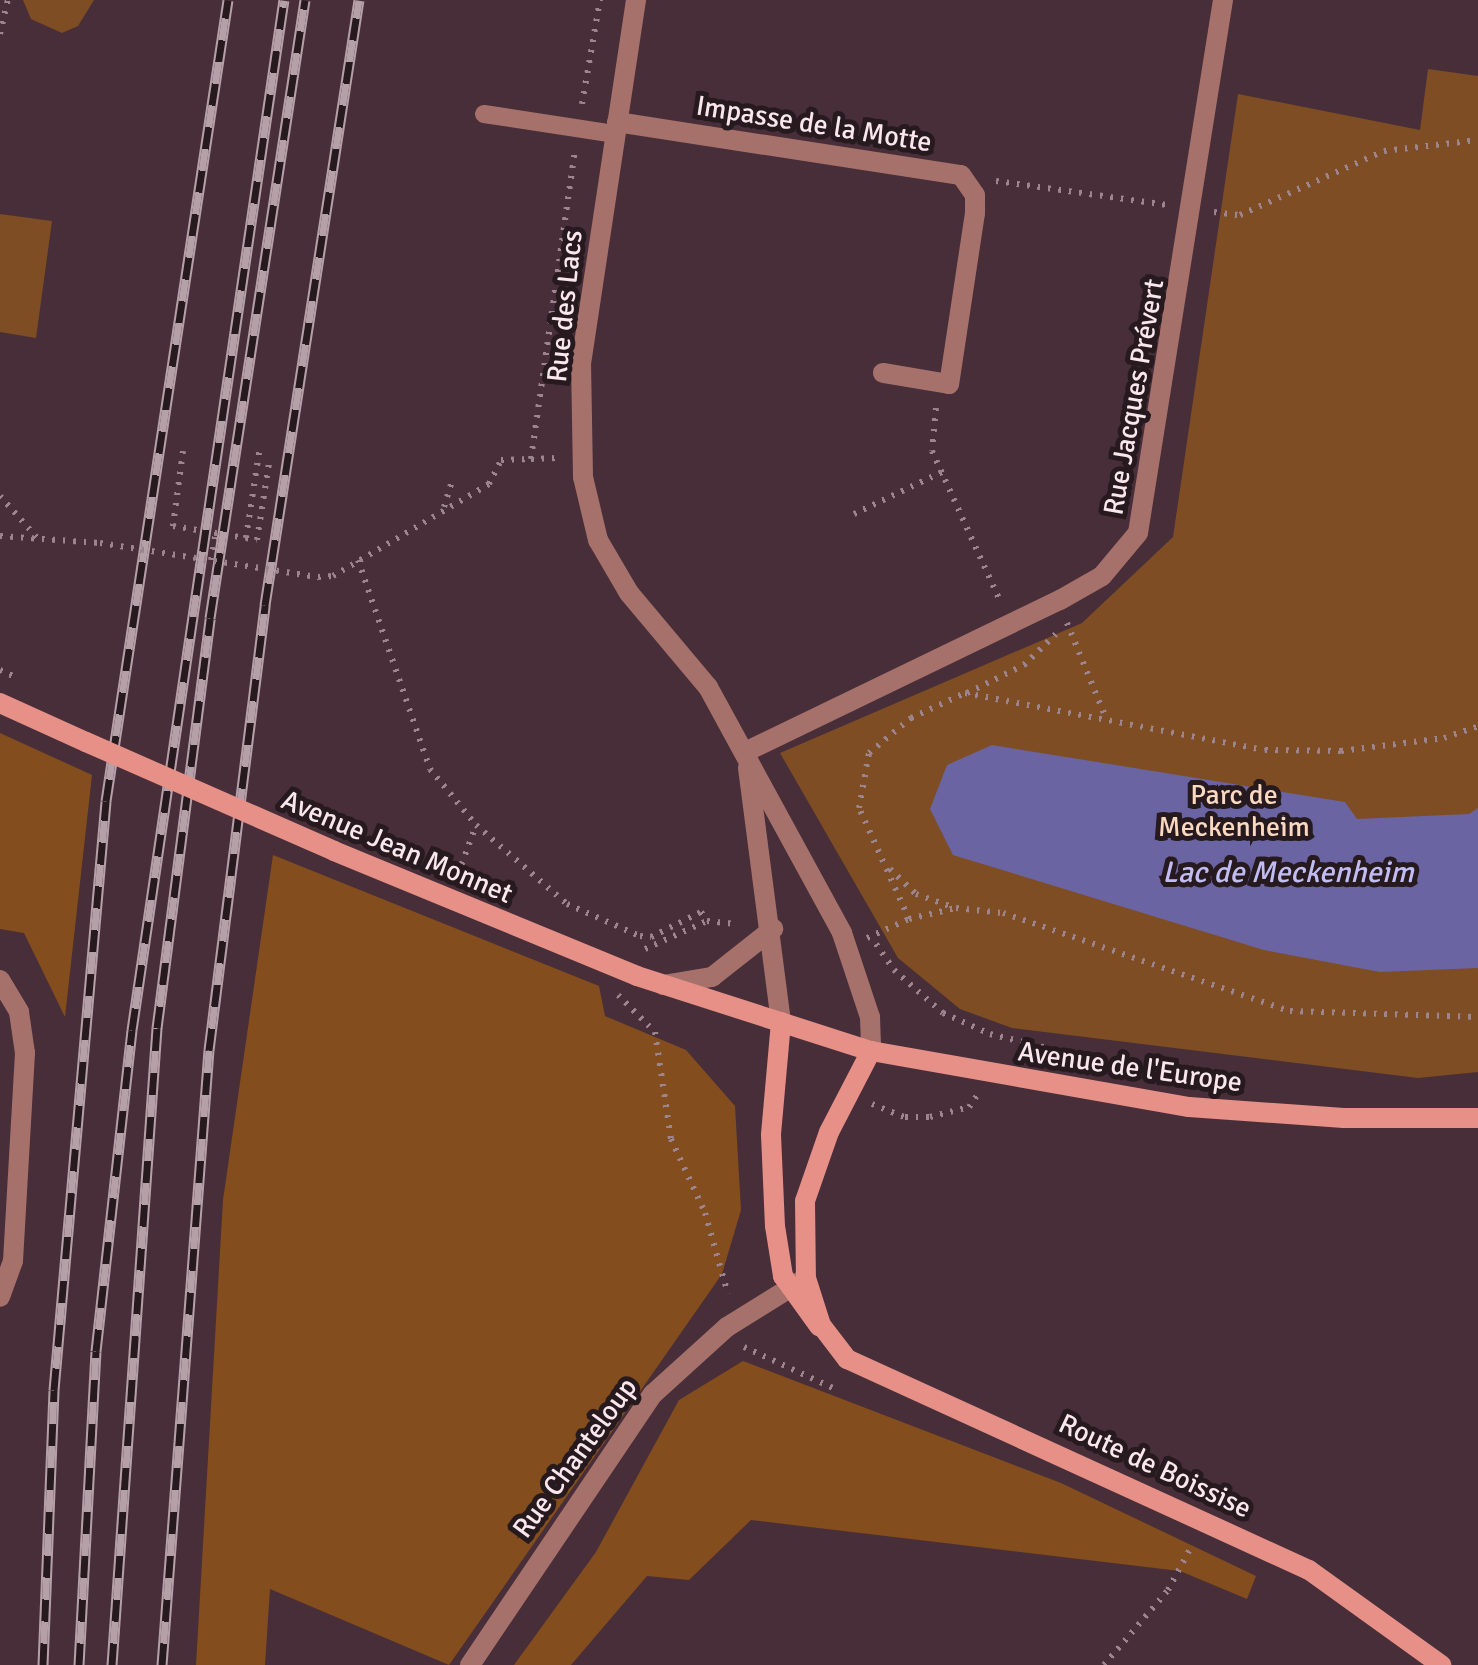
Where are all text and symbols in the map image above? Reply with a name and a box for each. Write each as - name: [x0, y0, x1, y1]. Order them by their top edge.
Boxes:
- street label: Impasse de la Motte: [694, 89, 934, 159]
- street label: Rue des Lacs: [540, 228, 590, 384]
- street label: Rue Jacques Prévert: [1097, 276, 1171, 518]
- park label: Parc de Meckenheim: [1158, 778, 1310, 844]
- street label: Avenue Jean Monnet: [277, 783, 517, 911]
- water label: Lac de Meckenheim: [1162, 855, 1414, 891]
- street label: Avenue de l'Europe: [1016, 1035, 1244, 1099]
- street label: Rue Chanteloup: [506, 1371, 644, 1545]
- street label: Route de Boissise: [1053, 1407, 1257, 1525]

